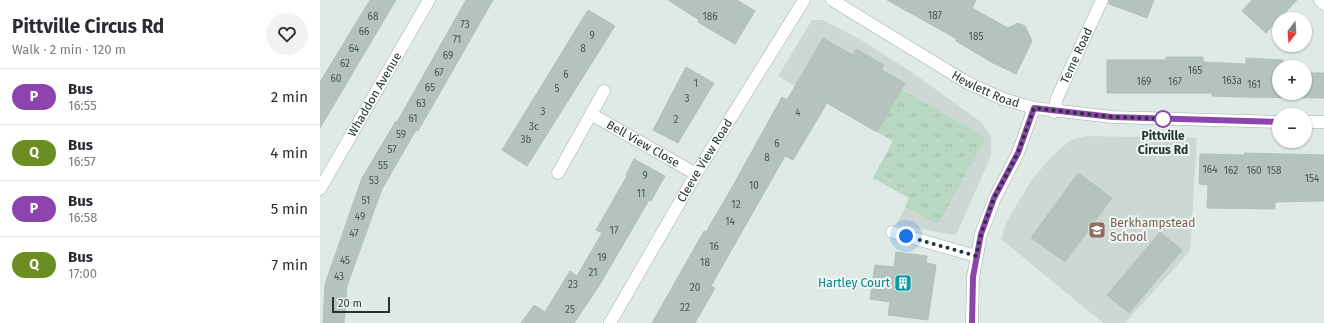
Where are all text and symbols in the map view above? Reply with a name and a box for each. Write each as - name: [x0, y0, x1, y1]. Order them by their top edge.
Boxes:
- house number: 187: [928, 10, 943, 22]
- house number: 68: [368, 11, 379, 23]
- house number: 186: [702, 11, 718, 23]
- north arrow: [1272, 12, 1312, 52]
- map controls: [1272, 12, 1312, 148]
- button: heart: [266, 13, 308, 55]
- text: Pittville Circus Rd: [12, 15, 164, 38]
- house number: 73: [460, 19, 470, 31]
- street label: Teme Road: [1058, 25, 1095, 86]
- house number: 66: [359, 26, 369, 38]
- house number: 9: [589, 30, 595, 42]
- house number: 185: [969, 31, 983, 43]
- house number: 71: [453, 34, 461, 46]
- text: Walk · 2 min · 120 m: [12, 42, 126, 57]
- house number: 64: [349, 43, 360, 55]
- house number: 8: [580, 43, 586, 55]
- street label: Whaddon Avenue: [345, 50, 404, 139]
- house number: 69: [443, 50, 453, 62]
- house number: 62: [340, 58, 350, 70]
- button: +: [1272, 60, 1312, 100]
- house number: 165: [1188, 65, 1202, 77]
- house number: 67: [434, 67, 444, 79]
- street label: Hewlett Road: [949, 68, 1021, 110]
- house number: 6: [563, 69, 569, 81]
- house number: 60: [331, 73, 342, 85]
- house number: 163a: [1222, 75, 1242, 87]
- house number: 169: [1137, 76, 1151, 88]
- house number: 167: [1168, 76, 1182, 88]
- house number: 1: [694, 78, 698, 90]
- house number: 161: [1247, 79, 1261, 91]
- text: Bus: [68, 80, 93, 98]
- house number: 65: [425, 82, 435, 94]
- house number: 5: [554, 83, 560, 95]
- text: P: [30, 88, 38, 105]
- text: 2 min: [271, 88, 308, 106]
- house number: 3: [685, 93, 690, 105]
- text: 16:55: [68, 98, 97, 113]
- house number: 63: [416, 98, 426, 110]
- house number: 3: [541, 106, 546, 118]
- house number: 4: [795, 107, 801, 119]
- button: −: [1272, 108, 1312, 148]
- marker: Pittville Circus Rd: [1154, 110, 1172, 128]
- house number: 61: [408, 113, 418, 125]
- house number: 2: [674, 114, 679, 126]
- street label: Cleeve View Road: [674, 116, 735, 205]
- street label: Bell View Close: [604, 117, 682, 170]
- house number: 3c: [529, 121, 539, 133]
- house number: 59: [396, 129, 406, 141]
- place label: Pittville Circus Rd: [1138, 129, 1188, 157]
- house number: 3b: [521, 134, 532, 146]
- text: Bus: [68, 136, 93, 154]
- house number: 6: [774, 138, 780, 150]
- text: Q: [29, 144, 39, 161]
- text: 4 min: [270, 144, 308, 162]
- house number: 57: [387, 144, 397, 156]
- house number: 8: [764, 152, 770, 164]
- text: 16:57: [68, 154, 96, 169]
- house number: 55: [378, 160, 388, 172]
- house number: 164: [1203, 164, 1218, 176]
- house number: 162: [1224, 165, 1238, 177]
- house number: 160: [1246, 165, 1262, 177]
- house number: 158: [1267, 165, 1282, 177]
- house number: 9: [642, 170, 648, 182]
- house number: 154: [1305, 173, 1320, 185]
- house number: 53: [369, 175, 379, 187]
- house number: 10: [749, 180, 759, 192]
- house number: 11: [637, 188, 645, 200]
- text: Bus: [68, 192, 93, 210]
- house number: 51: [362, 195, 370, 207]
- house number: 12: [731, 199, 741, 211]
- text: P: [30, 200, 38, 217]
- text: 5 min: [271, 200, 308, 218]
- text: 16:58: [68, 210, 97, 225]
- house number: 49: [355, 211, 365, 223]
- house number: 14: [725, 216, 736, 228]
- place label: Berkhampstead School: [1110, 216, 1195, 244]
- school or university icon: Berkhampstead School: [1087, 220, 1107, 240]
- house number: 17: [610, 225, 619, 237]
- your location: [896, 226, 916, 246]
- house number: 47: [349, 228, 359, 240]
- house number: 16: [709, 241, 719, 253]
- text: Bus: [68, 248, 93, 266]
- house number: 19: [597, 252, 607, 264]
- house number: 45: [340, 255, 350, 267]
- text: Q: [29, 256, 39, 273]
- text: 7 min: [271, 256, 308, 274]
- house number: 18: [700, 257, 710, 269]
- text: 17:00: [68, 266, 97, 281]
- house number: 21: [588, 267, 598, 279]
- house number: 43: [334, 271, 344, 283]
- building icon: Hartley Court: [893, 273, 913, 293]
- place label: Hartley Court: [818, 276, 891, 290]
- house number: 23: [568, 279, 578, 291]
- house number: 20: [690, 282, 701, 294]
- scale bar: [332, 295, 390, 314]
- text: 20 m: [338, 297, 362, 310]
- house number: 22: [680, 302, 690, 314]
- house number: 25: [565, 304, 575, 316]

